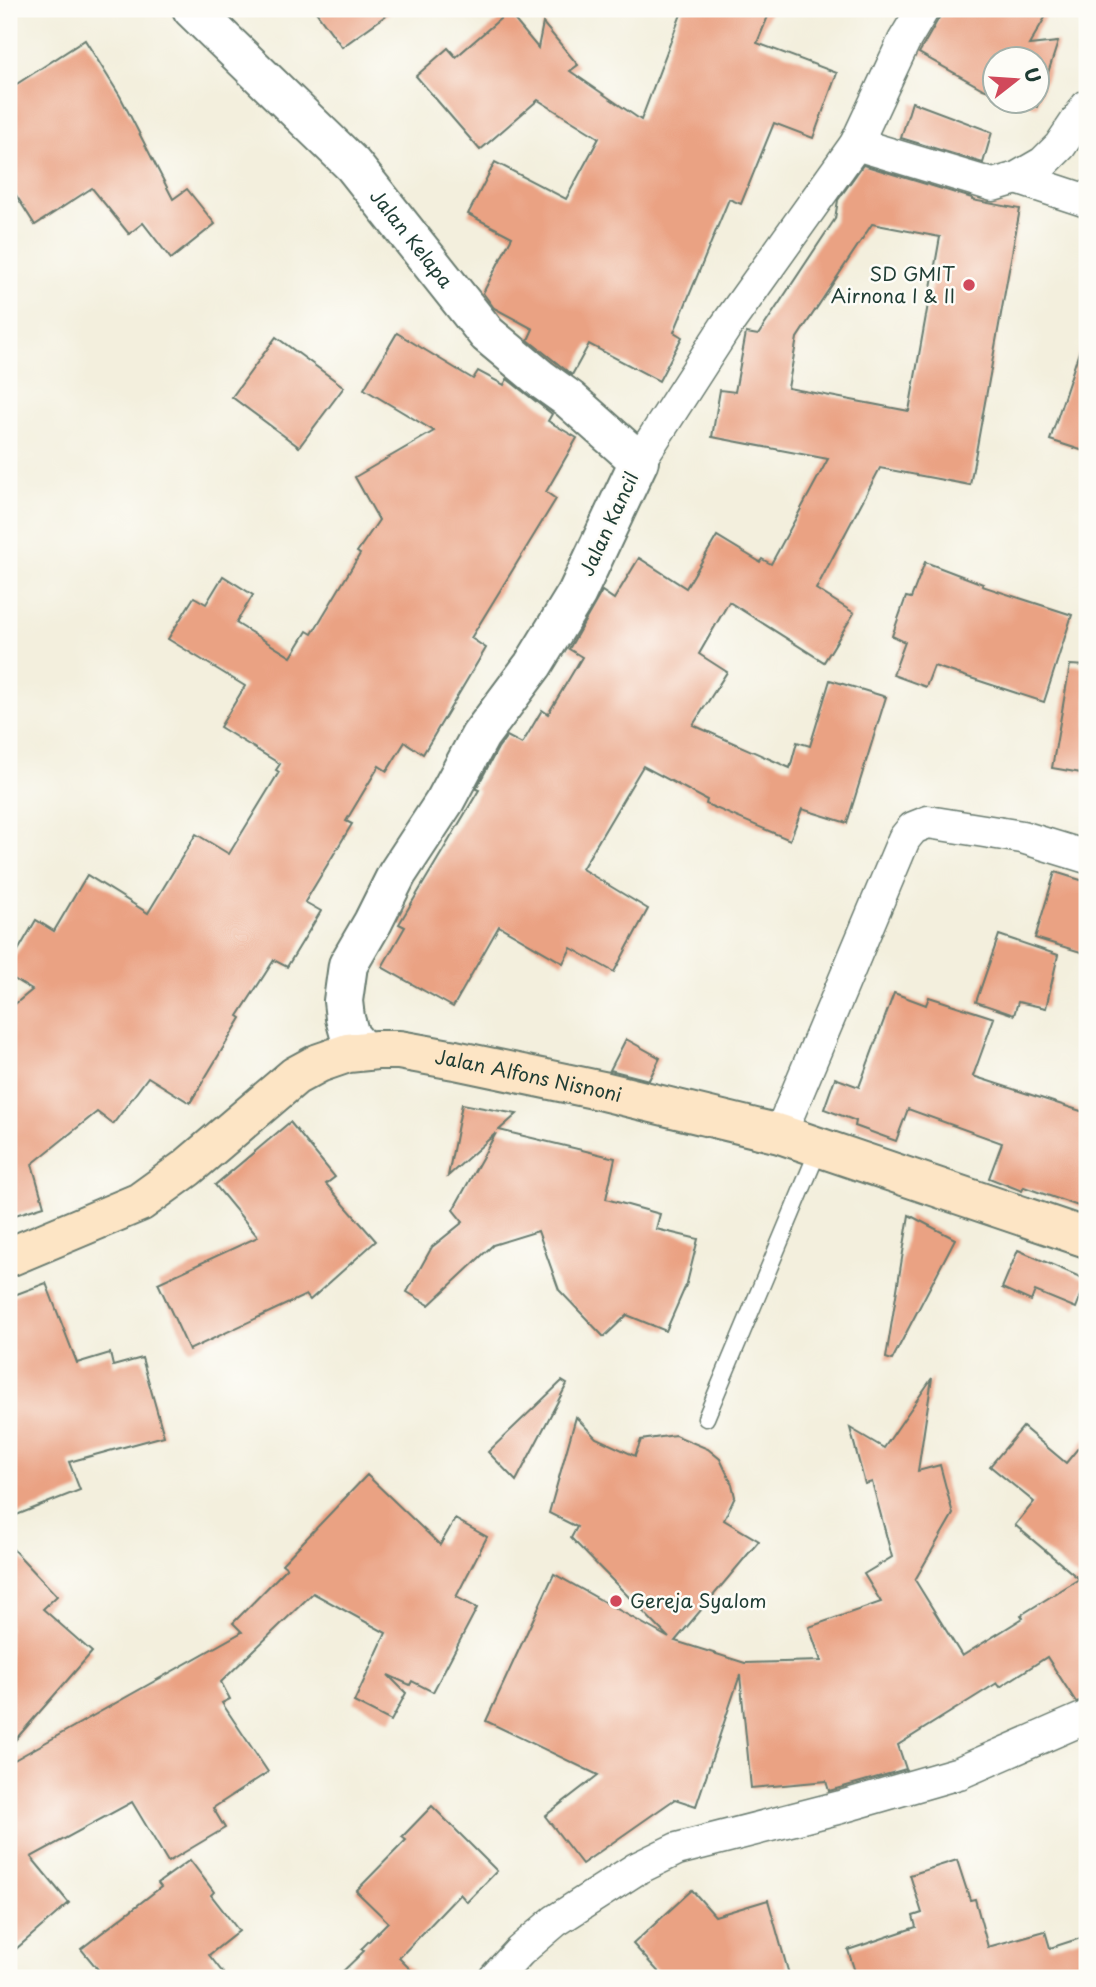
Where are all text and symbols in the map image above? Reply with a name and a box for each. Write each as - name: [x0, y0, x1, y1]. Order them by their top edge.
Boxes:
- north arrow: [981, 46, 1050, 116]
- text: U: [1018, 64, 1049, 86]
- street label: Jalan Kelapa: [364, 182, 460, 293]
- place label: SD GMIT Airnona I & II: [831, 259, 955, 309]
- marker: SD GMIT Airnona I & II: [961, 277, 977, 293]
- street label: Jalan Kancil: [572, 467, 645, 580]
- street label: Jalan Alfons Nisnoni: [433, 1042, 625, 1108]
- place label: Gereja Syalom: [630, 1586, 767, 1614]
- marker: Gereja Syalom: [608, 1593, 624, 1609]

